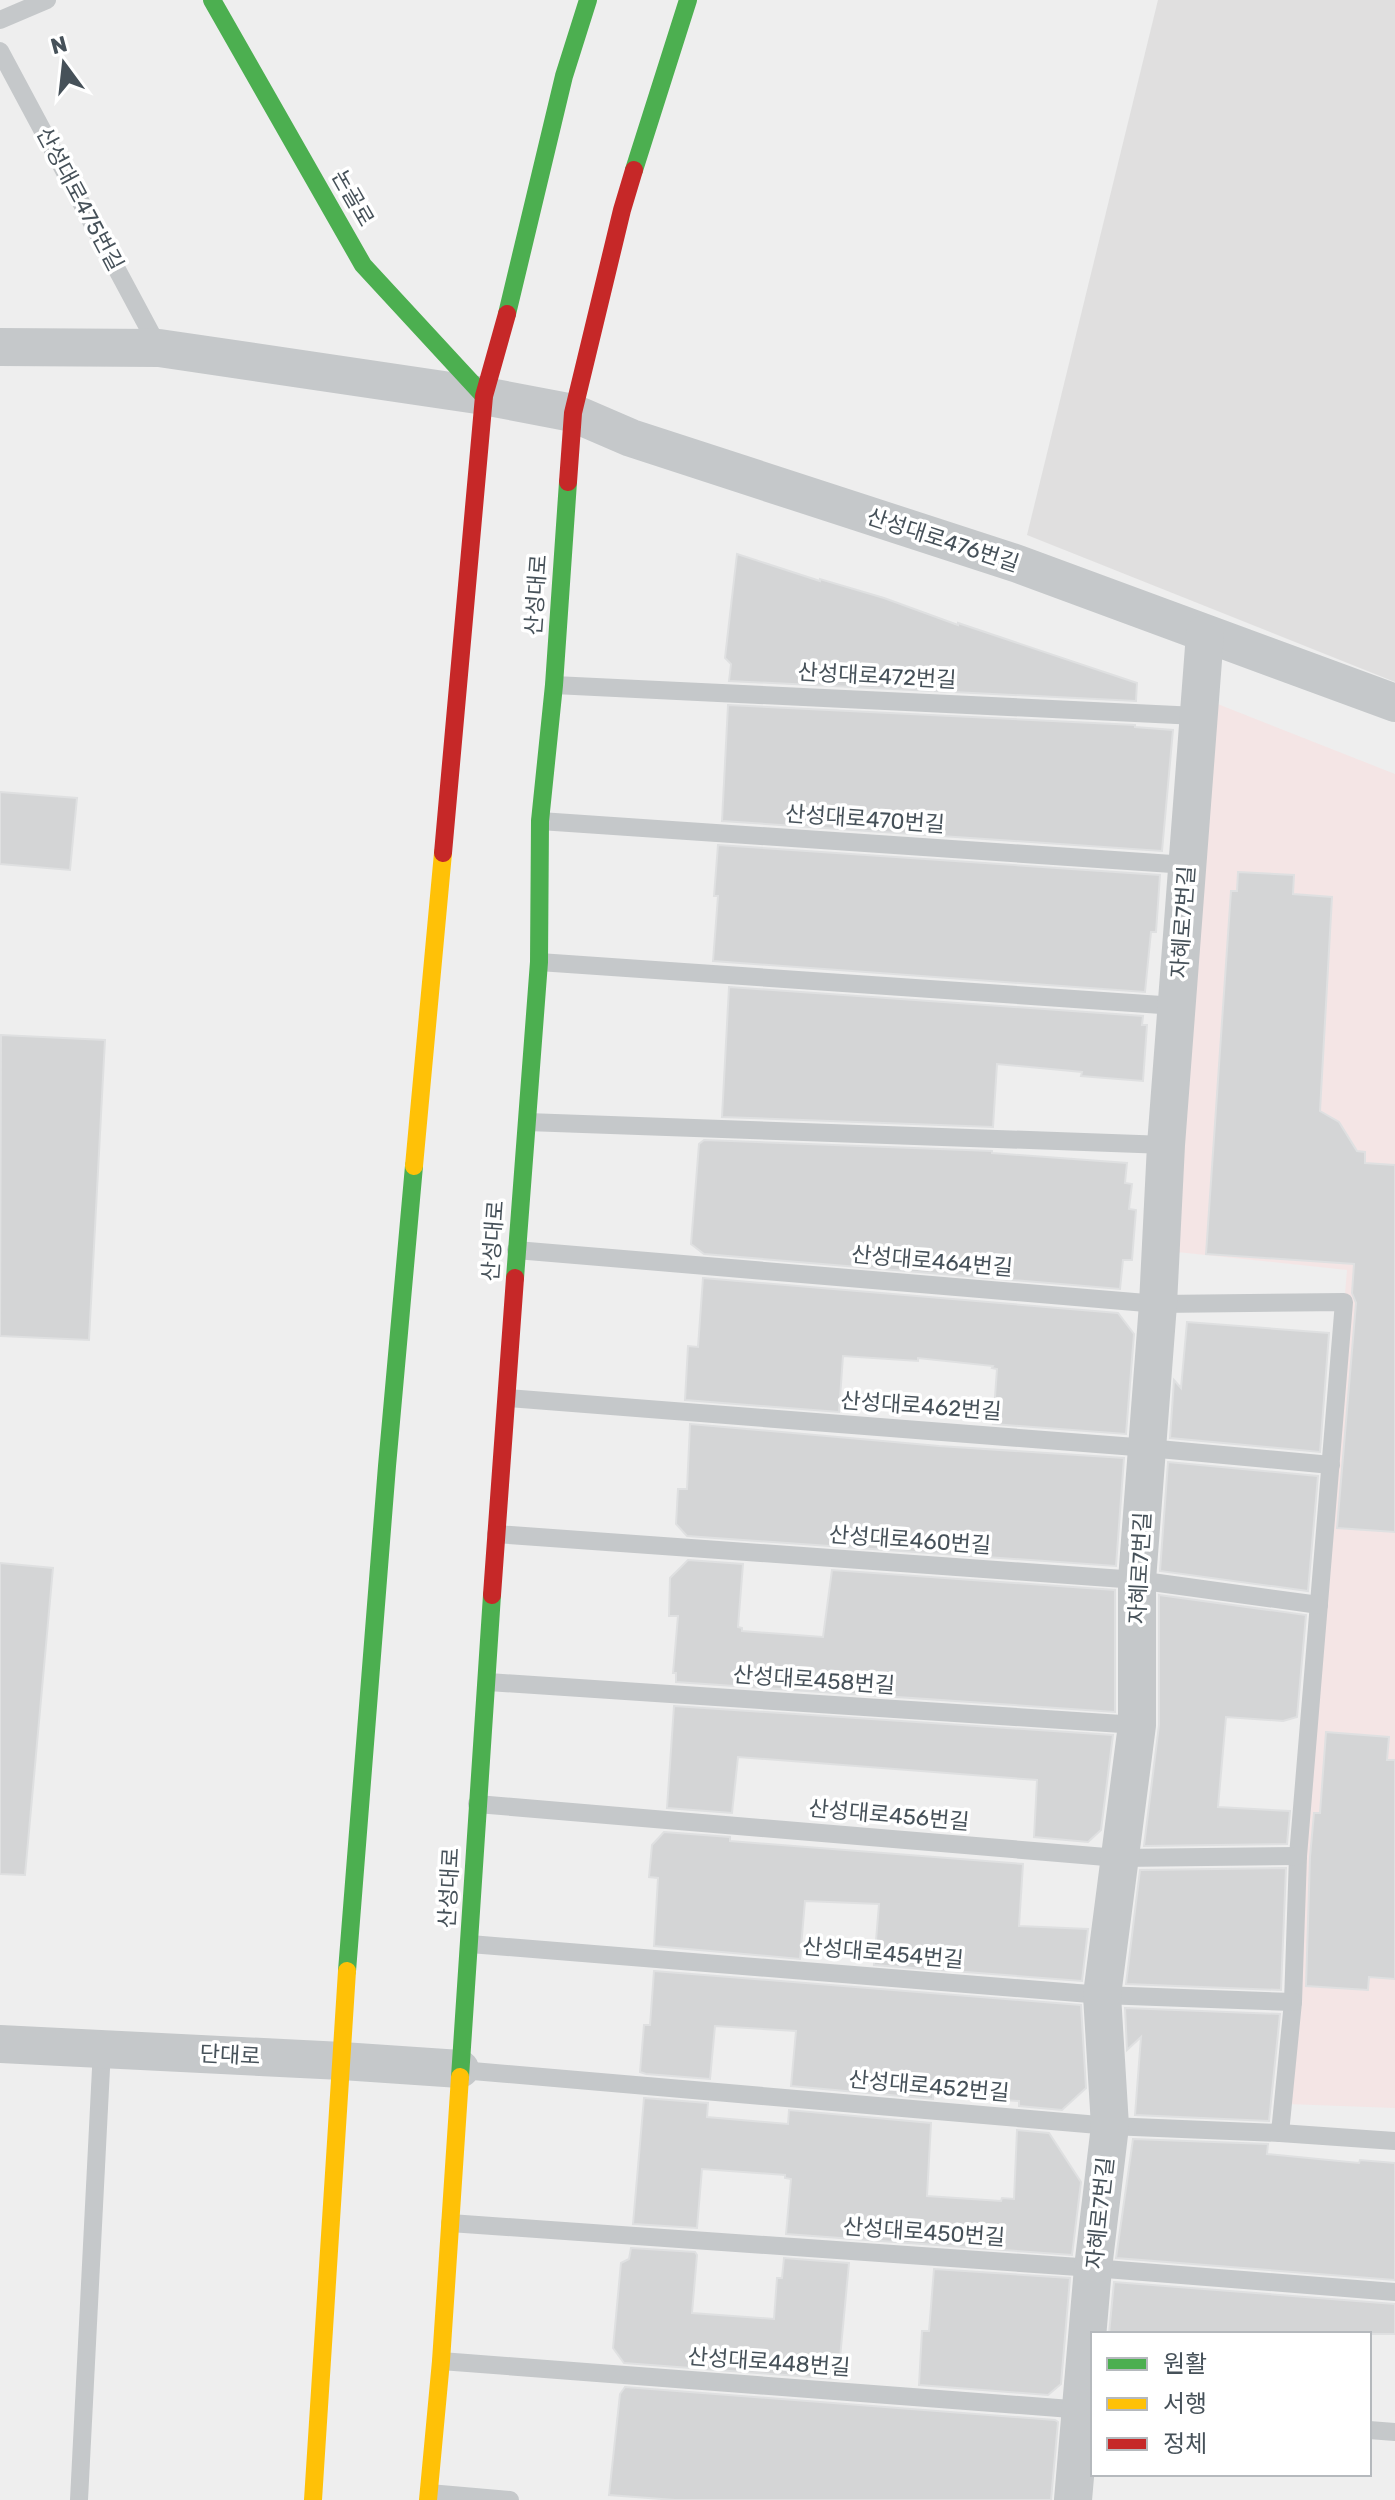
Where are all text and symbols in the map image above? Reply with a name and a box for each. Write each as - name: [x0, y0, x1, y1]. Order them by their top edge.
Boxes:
- north arrow: [24, 24, 104, 104]
- text: N: [48, 30, 70, 60]
- street label: 산성대로475번길: [31, 122, 129, 276]
- street label: 논골로: [326, 165, 380, 231]
- street label: 산성대로476번길: [863, 503, 1023, 577]
- street label: 산성대로: [520, 554, 552, 636]
- street label: 산성대로472번길: [797, 658, 957, 694]
- street label: 산성대로470번길: [784, 800, 946, 838]
- street label: 자혜로7번길: [1166, 865, 1200, 979]
- street label: 산성대로: [477, 1200, 509, 1282]
- street label: 산성대로464번길: [850, 1240, 1014, 1282]
- street label: 산성대로462번길: [840, 1387, 1002, 1425]
- street label: 자혜로7번길: [1124, 1511, 1156, 1625]
- street label: 산성대로460번길: [828, 1521, 992, 1559]
- street label: 산성대로458번길: [732, 1661, 896, 1699]
- street label: 산성대로456번길: [807, 1795, 971, 1835]
- street label: 산성대로: [433, 1847, 465, 1929]
- street label: 산성대로454번길: [801, 1932, 965, 1974]
- street label: 단대로: [199, 2040, 261, 2070]
- street label: 산성대로452번길: [848, 2066, 1010, 2106]
- street label: 자혜로7번길: [1081, 2156, 1119, 2270]
- street label: 산성대로450번길: [842, 2213, 1006, 2251]
- legend: [1091, 2332, 1371, 2476]
- street label: 산성대로448번길: [687, 2343, 851, 2381]
- text: 원활: [1163, 2350, 1207, 2378]
- text: 서행: [1163, 2390, 1207, 2418]
- text: 정체: [1163, 2430, 1207, 2458]

